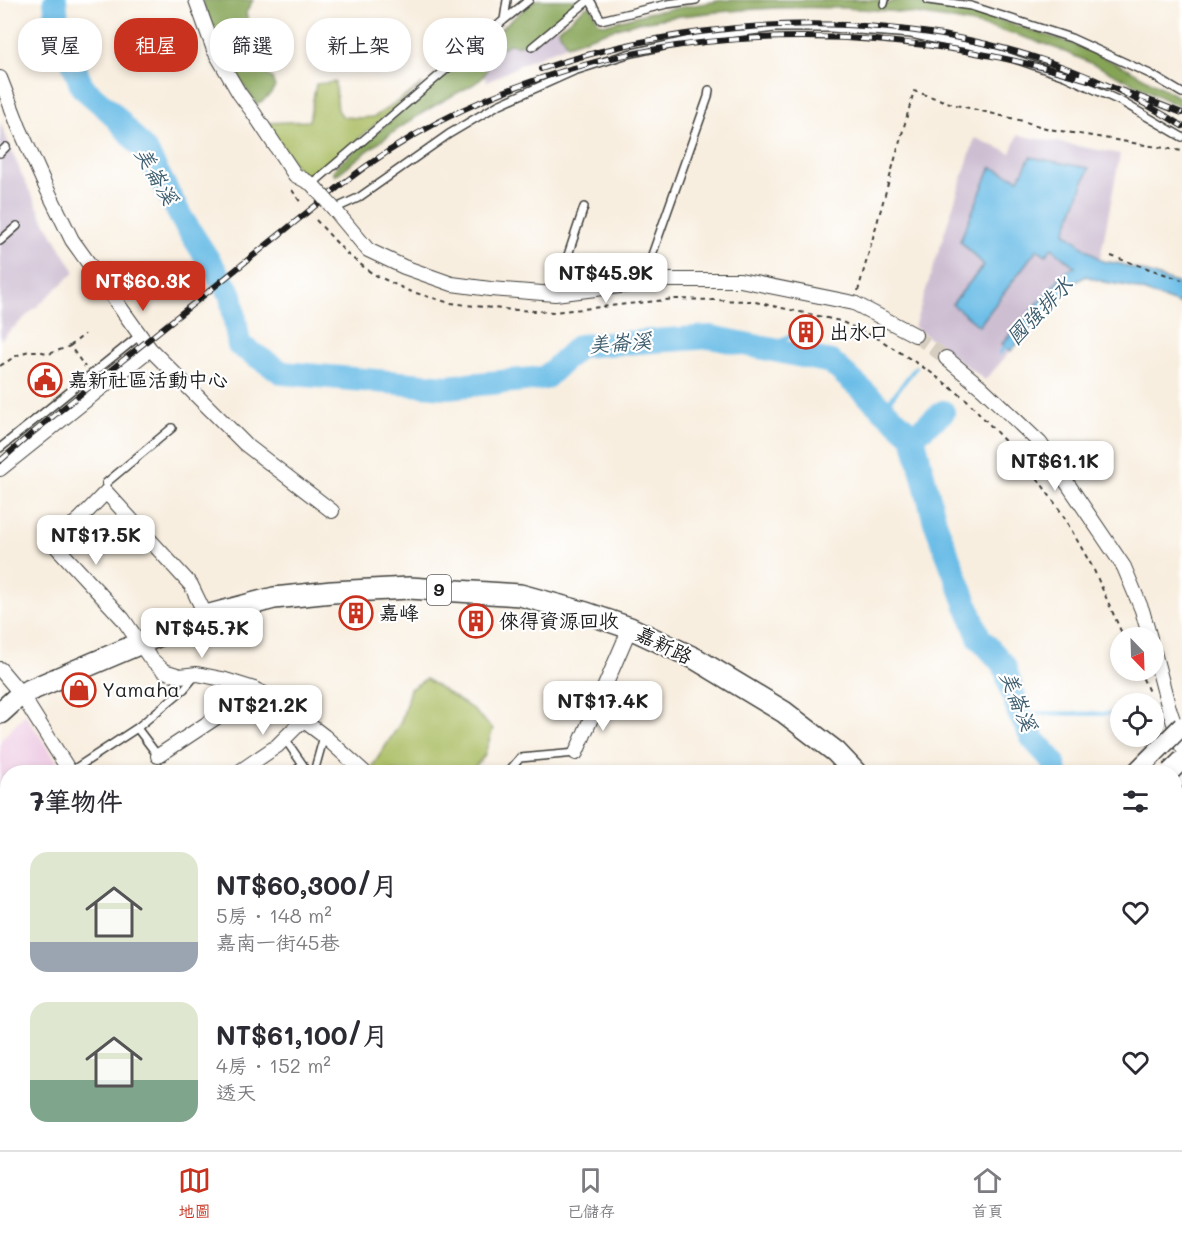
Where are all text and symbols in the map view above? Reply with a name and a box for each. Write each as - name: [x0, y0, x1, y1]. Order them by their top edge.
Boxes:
- chip: 買屋: [18, 18, 102, 72]
- chip: 租屋: [114, 18, 198, 72]
- chip: 篩選: [210, 18, 294, 72]
- chip: 新上架: [306, 18, 411, 72]
- chip: 公寓: [423, 18, 507, 72]
- water label: 美崙溪: [130, 141, 185, 210]
- pin: NT$45.9K: [544, 253, 668, 304]
- text: NT$45.9K: [558, 259, 654, 285]
- pin: NT$60.3K: [81, 261, 205, 312]
- text: NT$60.3K: [95, 267, 191, 293]
- water label: 國強排水: [1000, 270, 1079, 350]
- building icon: 出水口: [788, 314, 824, 350]
- place label: 出水口: [829, 318, 889, 344]
- water label: 美崙溪: [588, 326, 653, 357]
- public building icon: 嘉新社區活動中心: [27, 362, 63, 398]
- place label: 嘉新社區活動中心: [68, 366, 228, 392]
- pin: NT$61.1K: [993, 441, 1117, 492]
- text: NT$61.1K: [1011, 447, 1099, 473]
- pin: NT$17.5K: [34, 515, 158, 566]
- text: NT$17.5K: [51, 521, 141, 547]
- road number: 9: [427, 575, 451, 605]
- building icon: 嘉峰: [338, 595, 374, 631]
- place label: 嘉峰: [379, 599, 419, 625]
- building icon: 倈得資源回收: [458, 603, 494, 639]
- place label: 倈得資源回收: [499, 607, 619, 633]
- pin: NT$45.7K: [140, 608, 264, 659]
- text: NT$45.7K: [155, 614, 249, 640]
- street label: 嘉新路: [632, 619, 698, 669]
- north arrow: [1110, 627, 1164, 681]
- map controls: [1110, 627, 1164, 747]
- water label: 美崙溪: [995, 666, 1044, 736]
- shop icon: Yamaha: [61, 672, 97, 708]
- place label: Yamaha: [102, 676, 180, 702]
- pin: NT$17.4K: [541, 681, 665, 732]
- pin: NT$21.2K: [201, 685, 325, 736]
- text: NT$17.4K: [557, 687, 649, 713]
- text: NT$21.2K: [218, 691, 308, 717]
- button: locate: [1110, 693, 1164, 747]
- text: 7筆物件: [30, 784, 122, 818]
- icon: filters: [1119, 785, 1152, 818]
- text: NT$60,300/月: [216, 868, 398, 902]
- icon: home: [78, 876, 150, 948]
- icon: heart: [1119, 896, 1152, 929]
- text: 5房 · 148 m²: [216, 902, 332, 928]
- text: 嘉南一街45巷: [216, 929, 339, 955]
- text: NT$61,100/月: [216, 1018, 389, 1052]
- icon: home: [78, 1026, 150, 1098]
- icon: heart: [1119, 1046, 1152, 1079]
- text: 4房 · 152 m²: [216, 1052, 331, 1078]
- text: 透天: [216, 1079, 256, 1105]
- tab: 地圖: [178, 1164, 211, 1222]
- tab: 已儲存: [567, 1164, 615, 1222]
- tab: 首頁: [971, 1164, 1004, 1222]

